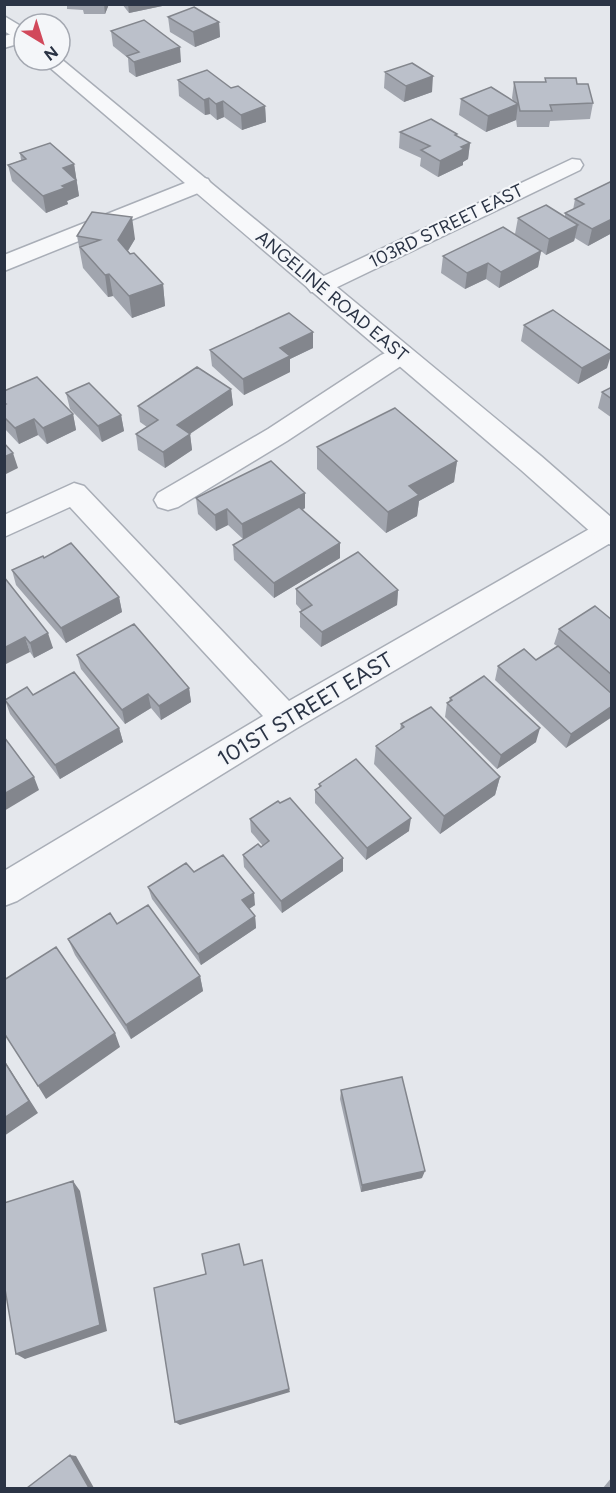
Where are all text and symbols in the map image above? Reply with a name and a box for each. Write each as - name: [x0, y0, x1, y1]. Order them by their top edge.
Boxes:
- north arrow: [12, 12, 72, 72]
- text: N: [40, 42, 62, 65]
- street label: 103RD STREET EAST: [365, 179, 527, 273]
- street label: ANGELINE ROAD EAST: [251, 226, 413, 366]
- street label: 101ST STREET EAST: [212, 646, 398, 772]

